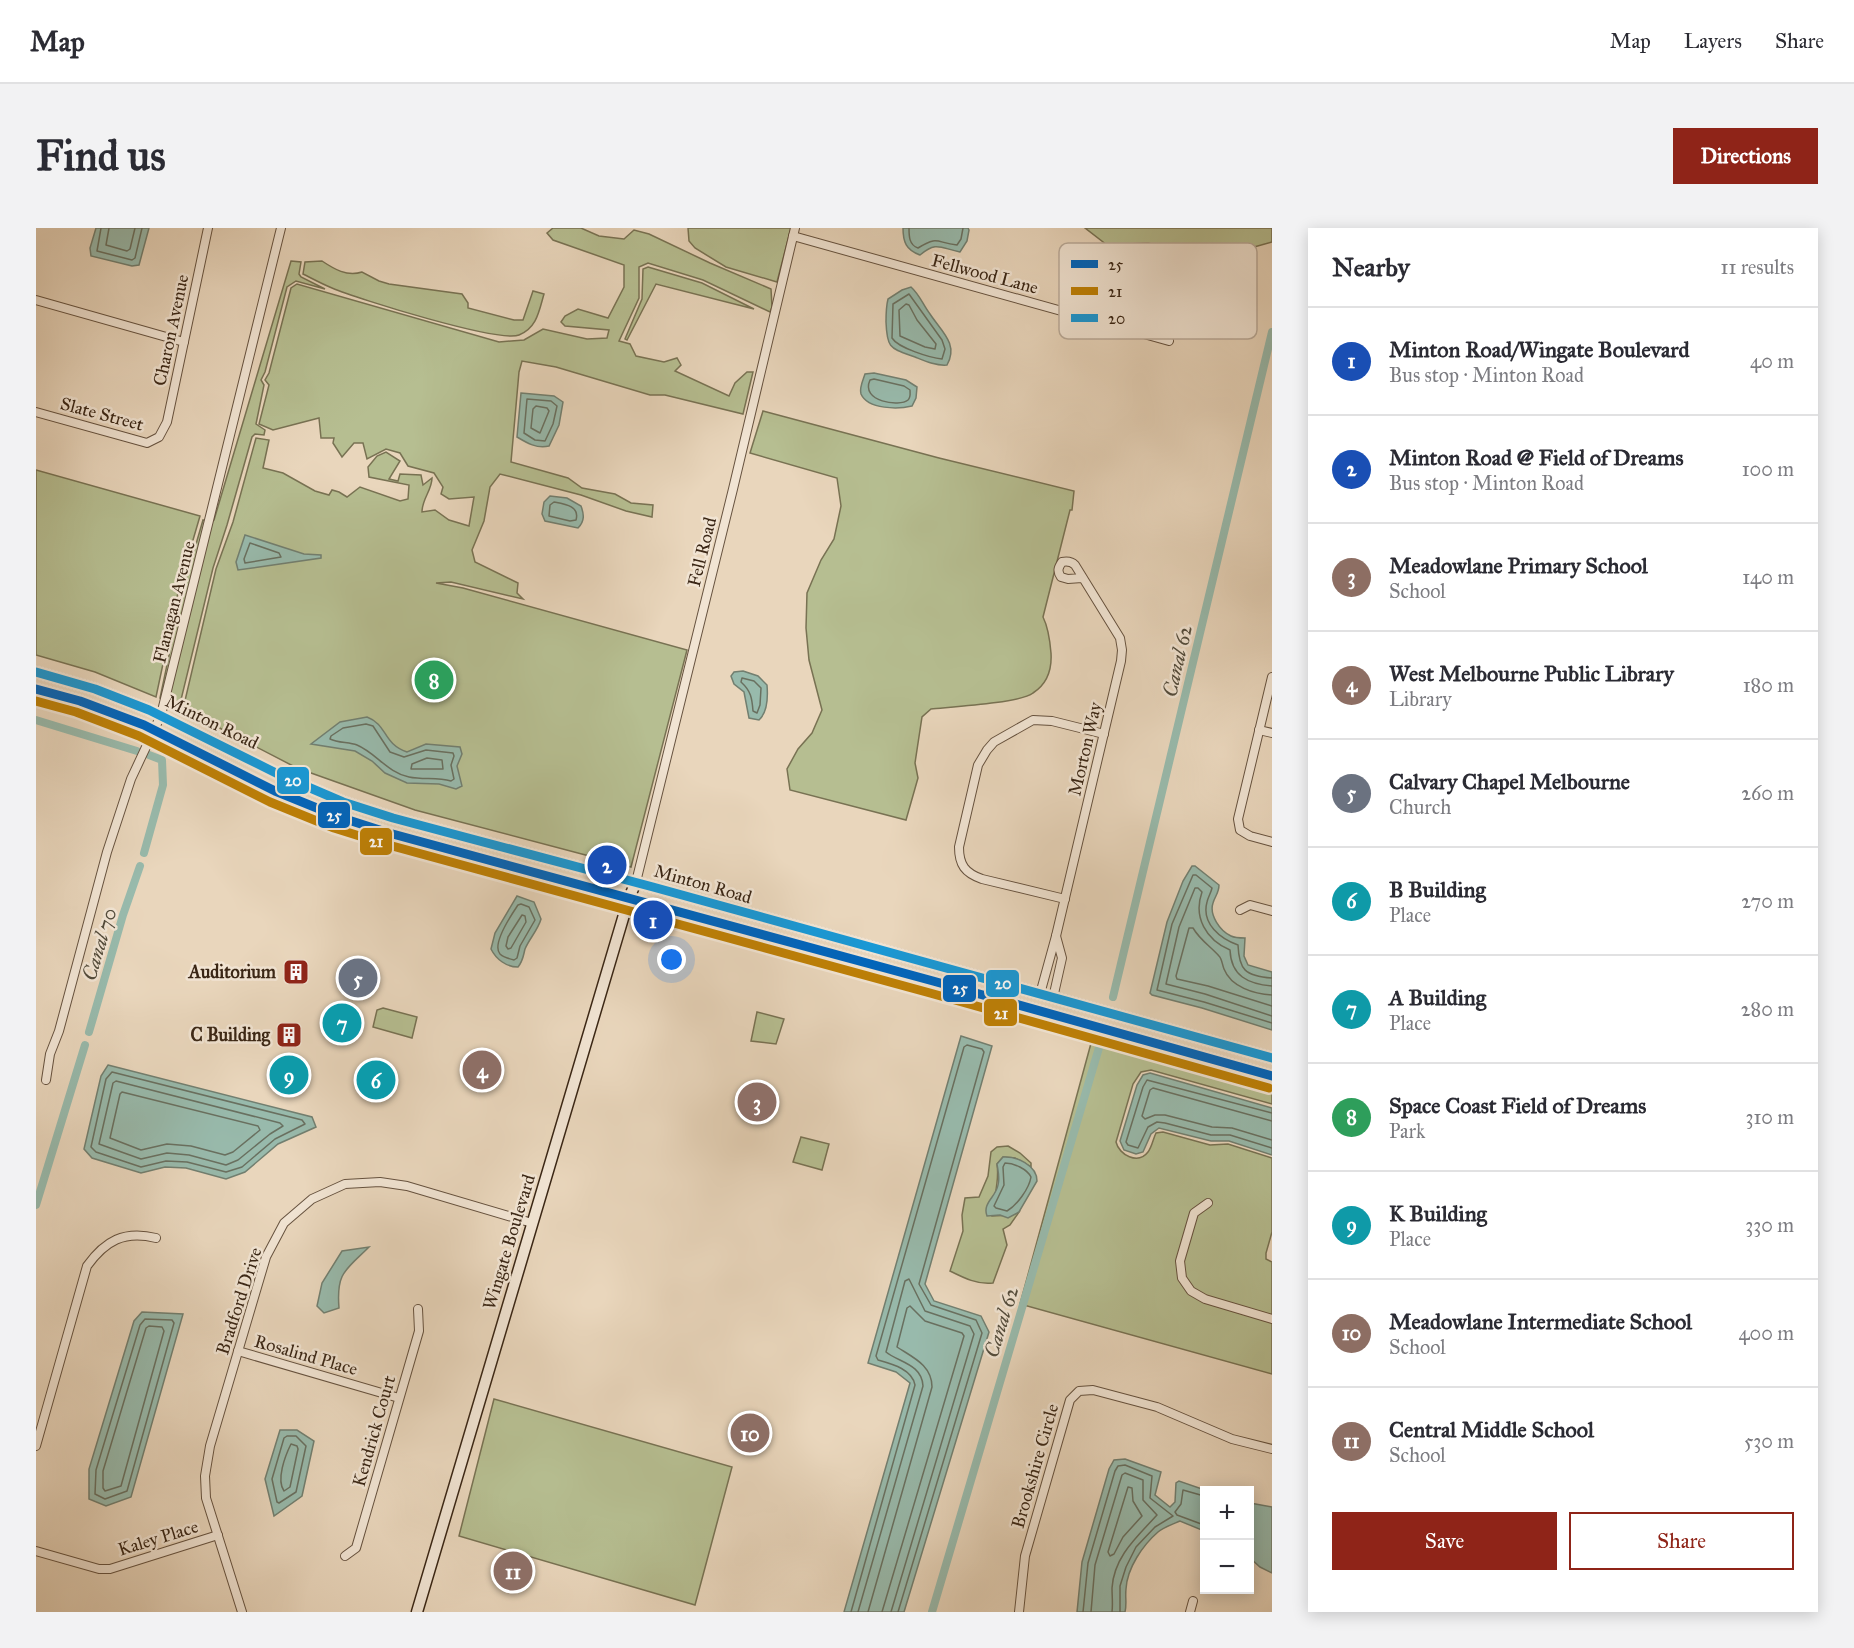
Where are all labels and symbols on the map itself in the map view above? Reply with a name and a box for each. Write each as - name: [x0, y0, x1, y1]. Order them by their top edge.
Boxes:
- legend: [1059, 243, 1257, 339]
- street label: Fellwood Lane: [929, 249, 1041, 299]
- text: 25: [1108, 255, 1124, 274]
- street label: Charon Avenue: [148, 272, 194, 388]
- text: 21: [1108, 282, 1122, 301]
- text: 20: [1108, 309, 1125, 328]
- street label: Slate Street: [58, 392, 147, 436]
- street label: Fell Road: [683, 515, 721, 589]
- street label: Flanagan Avenue: [148, 539, 201, 666]
- water label: Canal 62: [1157, 623, 1197, 699]
- pin: 8: [414, 658, 454, 702]
- street label: Minton Road: [162, 690, 262, 754]
- street label: Morton Way: [1064, 699, 1107, 798]
- line badge: 20: [276, 766, 310, 795]
- text: 20: [284, 771, 302, 790]
- line badge: 25: [317, 801, 351, 829]
- text: 25: [326, 806, 342, 825]
- line badge: 21: [359, 827, 393, 856]
- text: 21: [369, 832, 384, 851]
- pin: 2: [588, 842, 626, 888]
- street label: Minton Road: [652, 860, 754, 908]
- pin: 1: [634, 898, 672, 942]
- water label: Canal 70: [77, 905, 121, 983]
- your location: [657, 945, 686, 974]
- pin: 5: [338, 956, 378, 1000]
- building icon: Auditorium: [281, 957, 311, 987]
- place label: Auditorium: [188, 961, 277, 983]
- line badge: 20: [985, 969, 1020, 998]
- line badge: 25: [942, 974, 977, 1003]
- text: 20: [994, 974, 1012, 993]
- text: 25: [952, 979, 968, 998]
- line badge: 21: [983, 998, 1018, 1027]
- pin: 7: [322, 1000, 362, 1046]
- text: 21: [994, 1004, 1009, 1023]
- building icon: C Building: [274, 1020, 304, 1050]
- place label: C Building: [190, 1024, 271, 1047]
- pin: 4: [462, 1048, 502, 1092]
- pin: 9: [270, 1052, 308, 1098]
- pin: 6: [356, 1058, 396, 1102]
- pin: 3: [738, 1080, 776, 1124]
- street label: Wingate Boulevard: [478, 1172, 541, 1313]
- street label: Bradford Drive: [211, 1245, 267, 1357]
- water label: Canal 62: [979, 1284, 1023, 1360]
- street label: Rosalind Place: [252, 1330, 360, 1380]
- street label: Kendrick Court: [348, 1372, 401, 1489]
- street label: Brookshire Circle: [1007, 1401, 1063, 1531]
- pin: 10: [730, 1410, 770, 1456]
- street label: Kaley Place: [115, 1515, 201, 1561]
- pin: 11: [494, 1548, 532, 1594]

